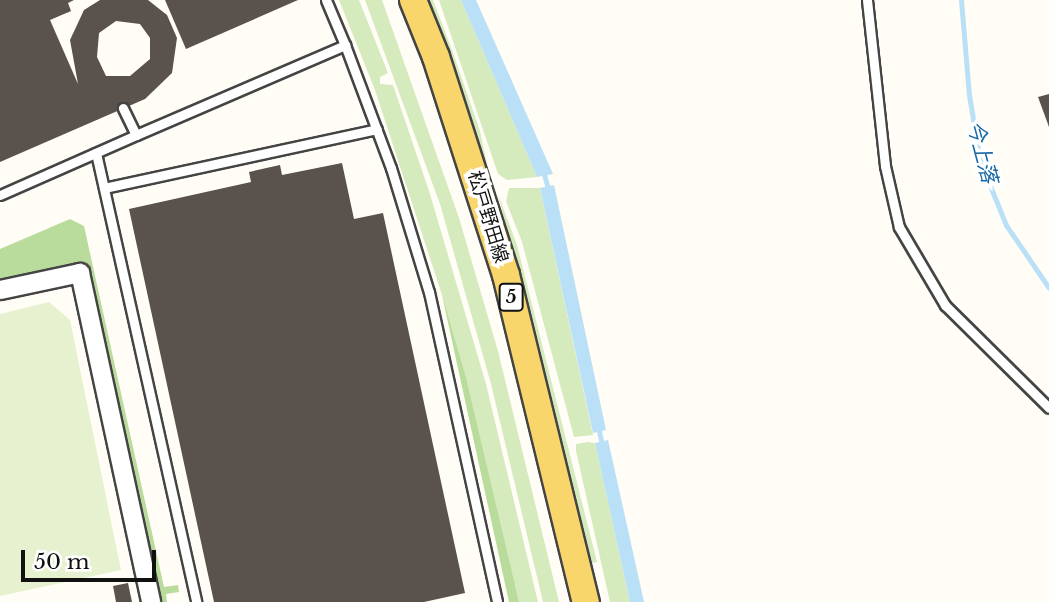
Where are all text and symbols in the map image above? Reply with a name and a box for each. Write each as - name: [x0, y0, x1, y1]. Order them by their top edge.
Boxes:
- water label: 今上落: [962, 118, 1002, 186]
- street label: 松戸野田線: [463, 168, 513, 266]
- road number: 5: [497, 282, 525, 312]
- scale bar: [24, 536, 159, 580]
- text: 50 m: [34, 549, 89, 575]

